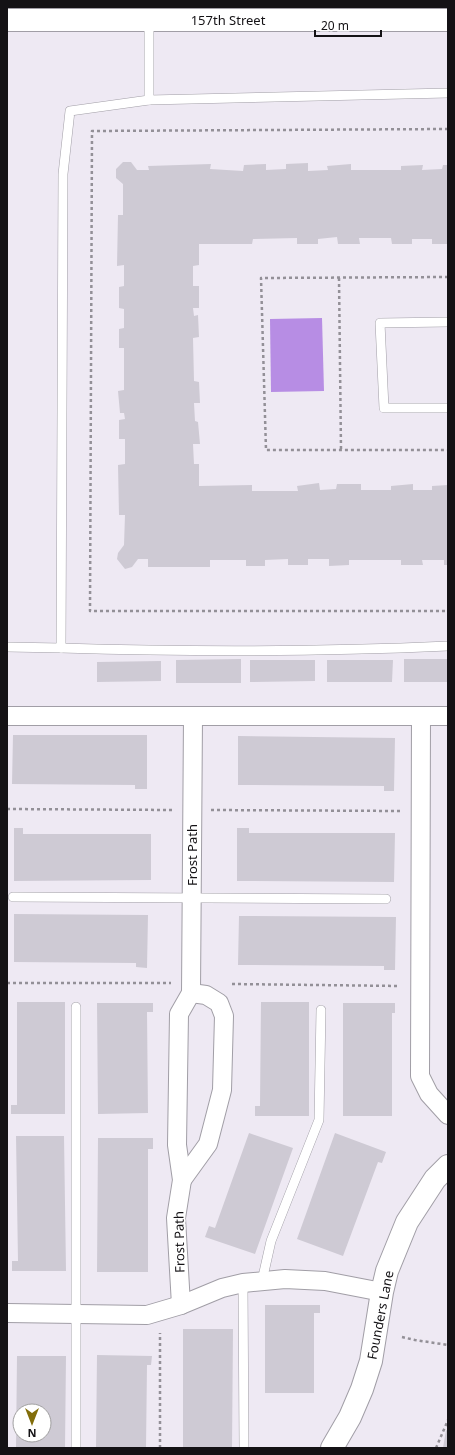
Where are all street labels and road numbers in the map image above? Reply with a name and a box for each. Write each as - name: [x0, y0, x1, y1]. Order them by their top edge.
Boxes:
- street label: 157th Street: [191, 11, 266, 29]
- street label: Frost Path: [183, 824, 201, 886]
- street label: Frost Path: [169, 1211, 189, 1273]
- street label: Founders Lane: [363, 1269, 397, 1361]

